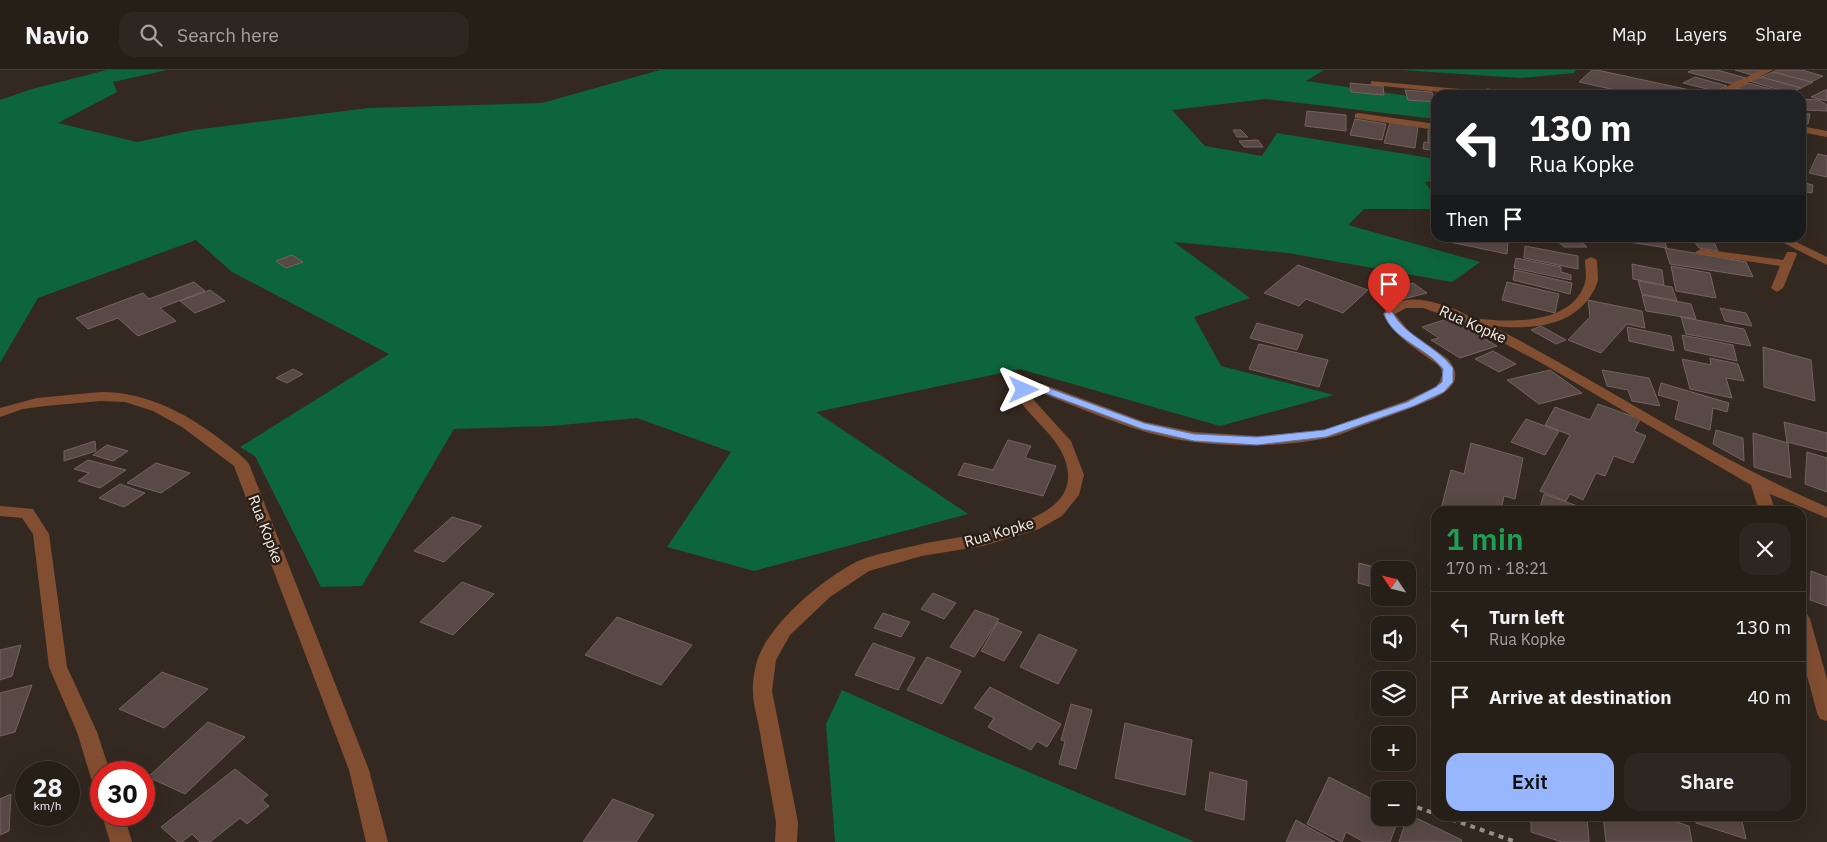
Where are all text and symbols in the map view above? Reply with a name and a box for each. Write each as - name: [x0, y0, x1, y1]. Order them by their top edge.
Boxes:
- search box: [119, 12, 469, 57]
- text: Navio: [25, 19, 89, 51]
- icon: search: [137, 21, 165, 49]
- text: Search here: [177, 23, 279, 47]
- text: Map: [1612, 23, 1647, 46]
- text: Layers: [1675, 23, 1727, 46]
- text: Share: [1755, 23, 1802, 46]
- text: 130 m: [1529, 105, 1632, 151]
- icon: left: [1446, 110, 1511, 175]
- text: Rua Kopke: [1529, 149, 1634, 178]
- icon: arrive: [1499, 205, 1527, 233]
- text: Then: [1446, 207, 1489, 231]
- pin: [1368, 263, 1410, 314]
- icon: arrive: [1375, 270, 1403, 298]
- street label: Rua Kopke: [1436, 301, 1510, 347]
- position arrow: [997, 363, 1049, 415]
- street label: Rua Kopke: [244, 492, 288, 566]
- street label: Rua Kopke: [962, 513, 1036, 551]
- text: 1 min: [1446, 519, 1524, 558]
- button: close: [1739, 523, 1791, 575]
- text: 170 m · 18:21: [1446, 558, 1548, 578]
- north arrow: [1371, 561, 1416, 606]
- map controls: [1371, 561, 1416, 826]
- text: Turn left: [1489, 605, 1565, 629]
- icon: left: [1446, 613, 1474, 641]
- text: 130 m: [1736, 615, 1791, 639]
- button: sound: [1371, 616, 1416, 661]
- text: Rua Kopke: [1489, 629, 1566, 649]
- button: layers: [1371, 671, 1416, 716]
- icon: arrive: [1446, 683, 1474, 711]
- text: Arrive at destination: [1489, 685, 1672, 709]
- text: 40 m: [1747, 685, 1791, 709]
- button: +: [1371, 726, 1416, 771]
- button: Exit: [1446, 753, 1614, 811]
- button: Share: [1624, 753, 1791, 811]
- speed limit sign: 30: [90, 761, 155, 826]
- text: 28: [32, 771, 63, 804]
- button: −: [1371, 781, 1416, 826]
- text: km/h: [33, 798, 62, 813]

